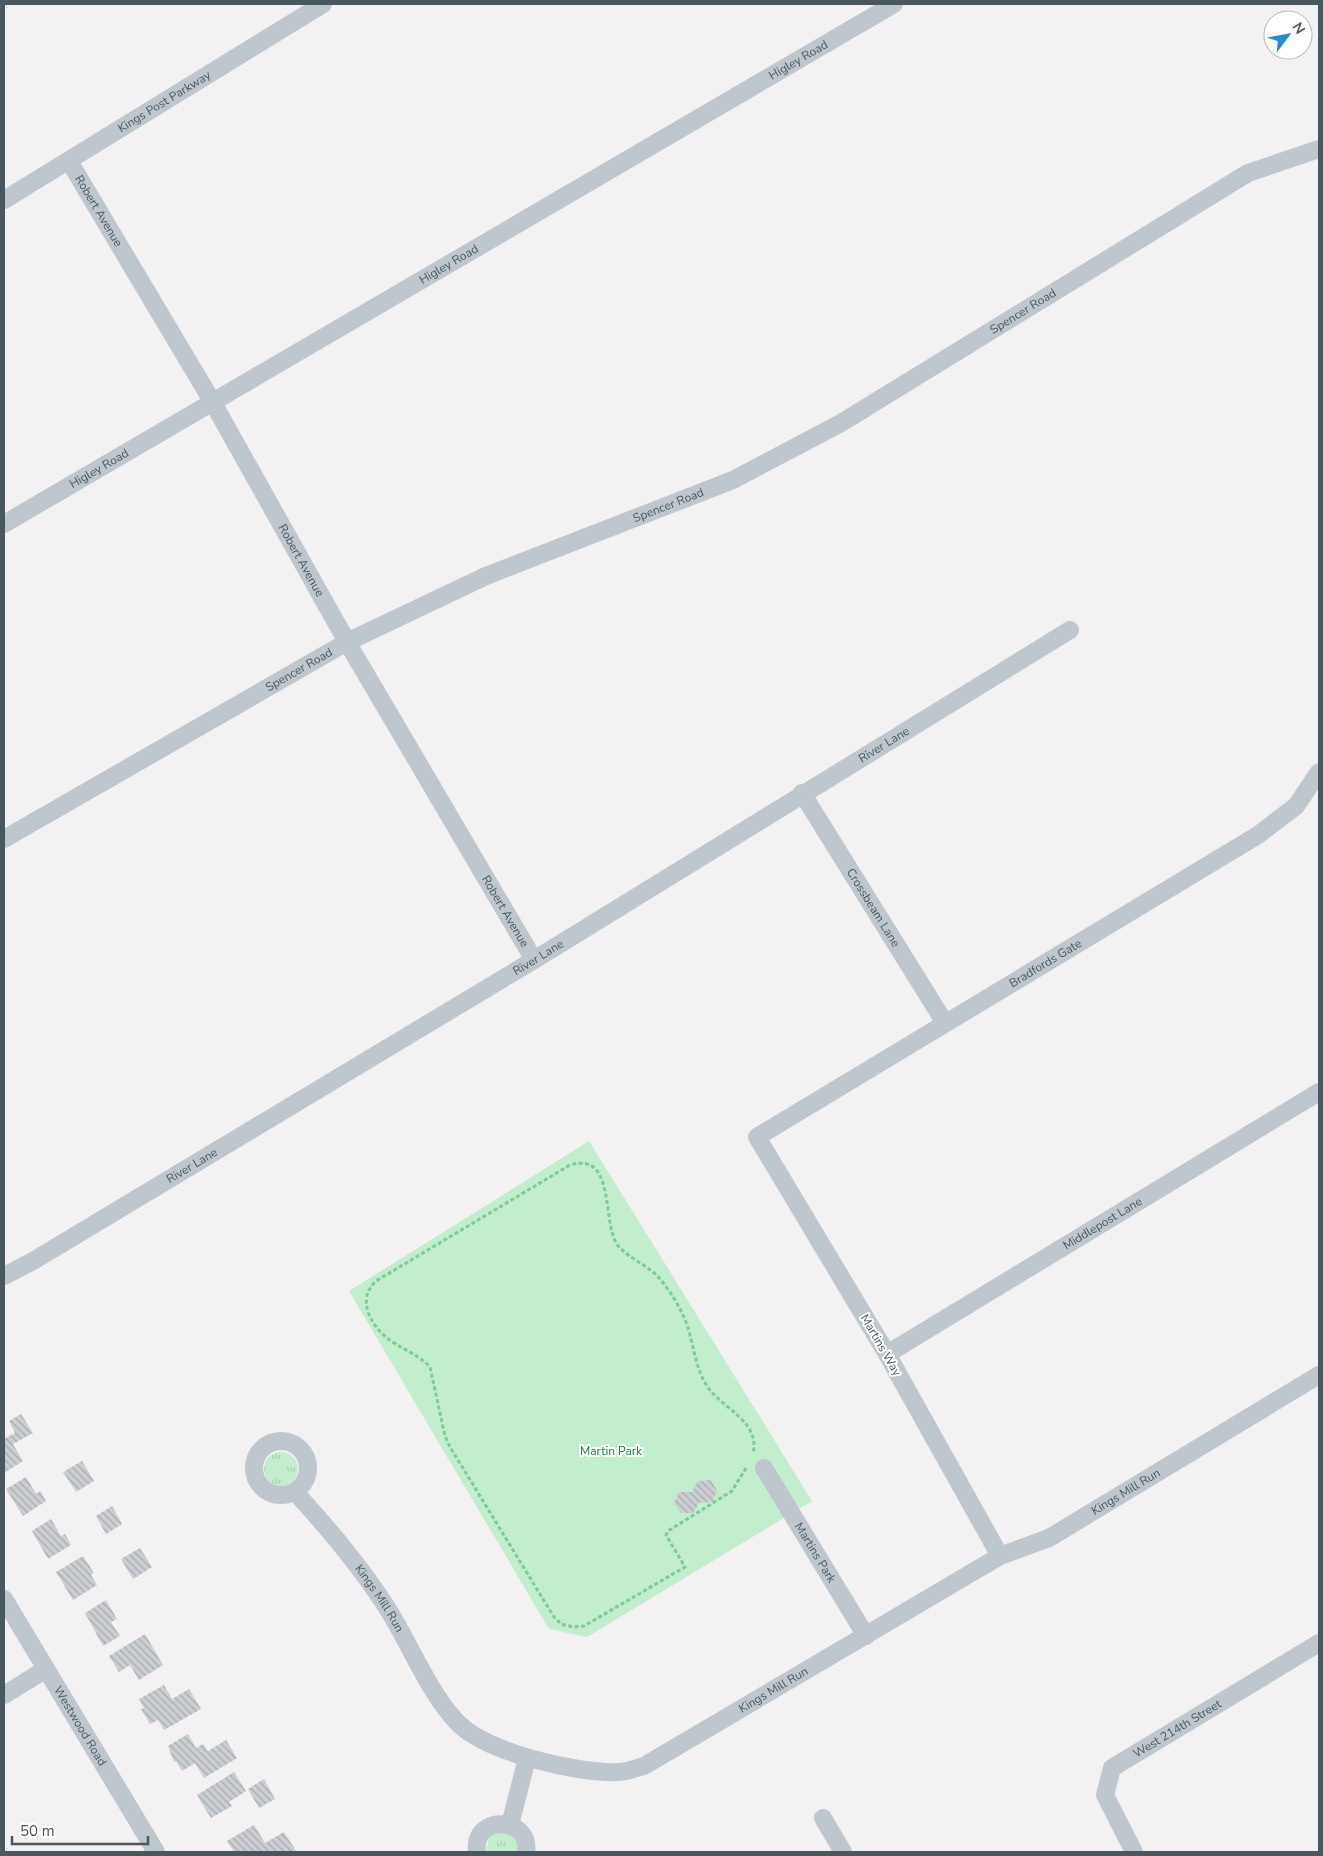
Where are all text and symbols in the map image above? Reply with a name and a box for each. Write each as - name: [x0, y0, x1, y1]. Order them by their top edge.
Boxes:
- north arrow: [1263, 10, 1313, 60]
- text: N: [1288, 19, 1309, 38]
- street label: Higley Road: [766, 36, 831, 83]
- street label: Kings Post Parkway: [115, 66, 214, 136]
- street label: Robert Avenue: [71, 172, 126, 250]
- street label: Higley Road: [416, 241, 481, 288]
- street label: Spencer Road: [987, 285, 1059, 338]
- street label: Higley Road: [66, 445, 132, 492]
- street label: Spencer Road: [631, 484, 706, 526]
- street label: Robert Avenue: [275, 521, 328, 599]
- street label: Spencer Road: [262, 644, 335, 695]
- street label: River Lane: [855, 723, 912, 766]
- street label: Crossbeam Lane: [843, 865, 904, 950]
- street label: Robert Avenue: [478, 872, 533, 950]
- street label: Bradfords Gate: [1006, 935, 1085, 991]
- street label: River Lane: [510, 936, 567, 979]
- street label: River Lane: [163, 1144, 220, 1187]
- street label: Middlepost Lane: [1060, 1193, 1145, 1253]
- street label: Martins Way: [857, 1311, 906, 1380]
- park label: Martin Park: [580, 1443, 643, 1459]
- street label: Kings Mill Run: [1088, 1465, 1163, 1519]
- street label: Martins Park: [791, 1519, 840, 1587]
- street label: Kings Mill Run: [351, 1561, 408, 1635]
- street label: Kings Mill Run: [736, 1663, 811, 1716]
- street label: Westwood Road: [50, 1683, 110, 1769]
- street label: West 214th Street: [1130, 1695, 1225, 1761]
- scale bar: [12, 1814, 149, 1846]
- text: 50 m: [20, 1821, 55, 1841]

